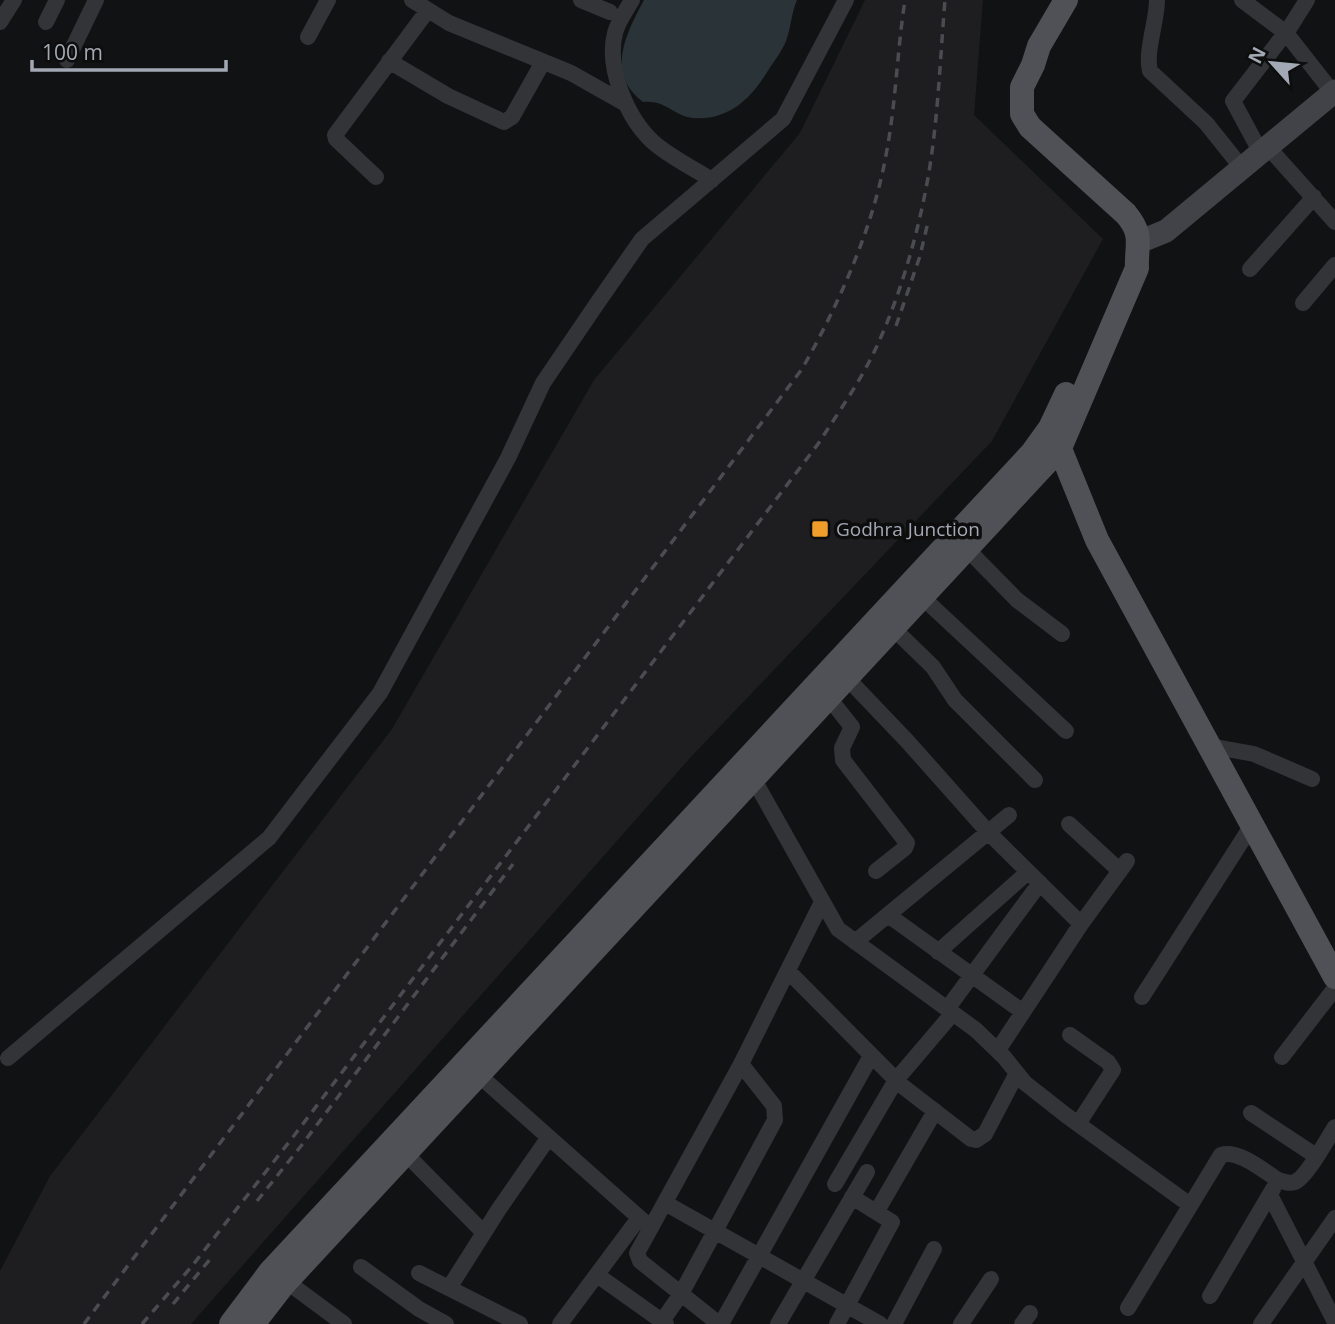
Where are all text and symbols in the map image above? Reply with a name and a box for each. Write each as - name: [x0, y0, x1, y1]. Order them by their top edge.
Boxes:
- scale bar: [32, 28, 226, 72]
- north arrow: [1237, 28, 1307, 98]
- text: 100 m: [42, 38, 103, 66]
- text: N: [1242, 42, 1272, 68]
- place label: Godhra Junction: [836, 516, 980, 542]
- marker: Godhra Junction: [810, 519, 830, 539]

